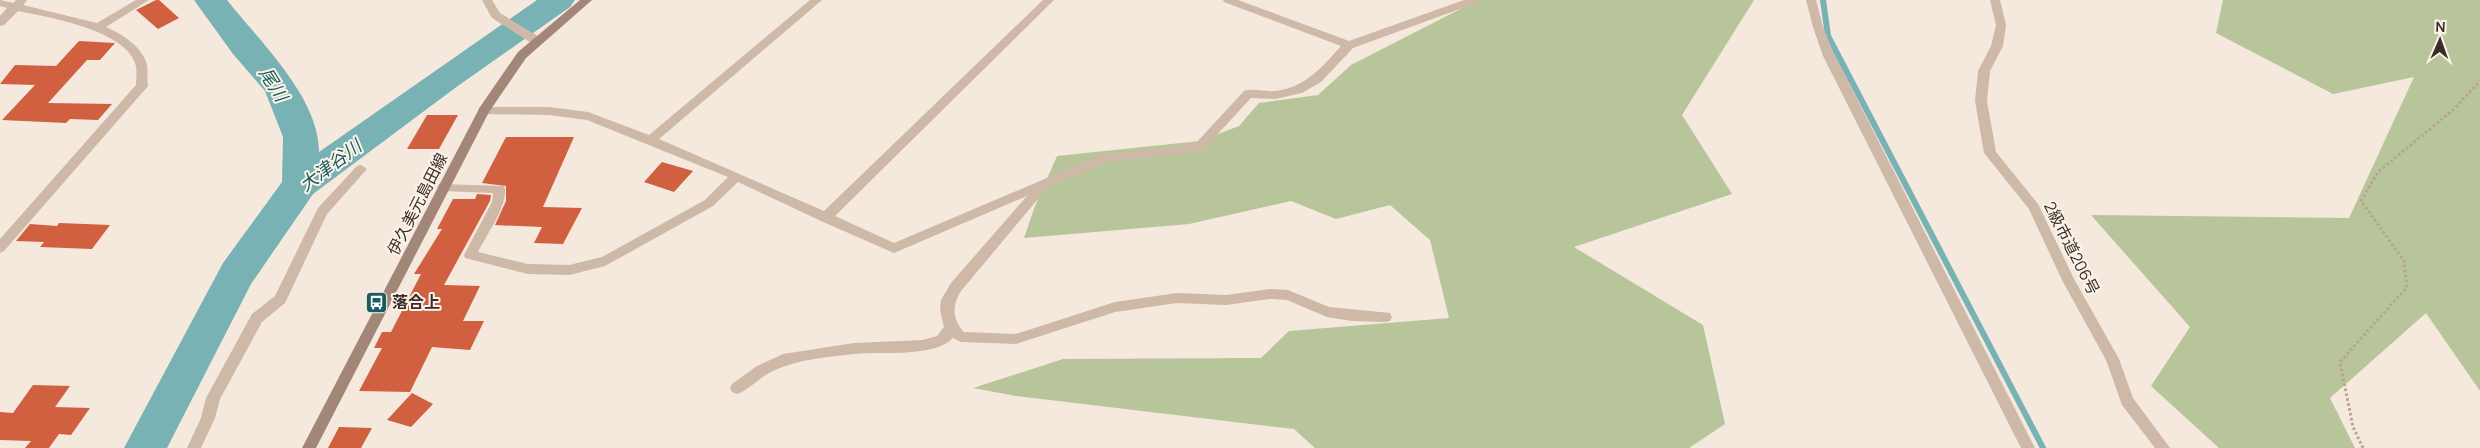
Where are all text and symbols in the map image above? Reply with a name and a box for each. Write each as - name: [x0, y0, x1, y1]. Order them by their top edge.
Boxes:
- north arrow: [2415, 15, 2465, 65]
- text: N: [2435, 17, 2446, 36]
- water label: 尾川: [254, 62, 295, 107]
- water label: 大津谷川: [294, 133, 368, 196]
- street label: 伊久美元島田線: [382, 149, 452, 259]
- street label: 2級市道206号: [2039, 198, 2105, 298]
- bus stop icon: 落合上: [364, 290, 388, 314]
- place label: 落合上: [392, 291, 440, 313]

